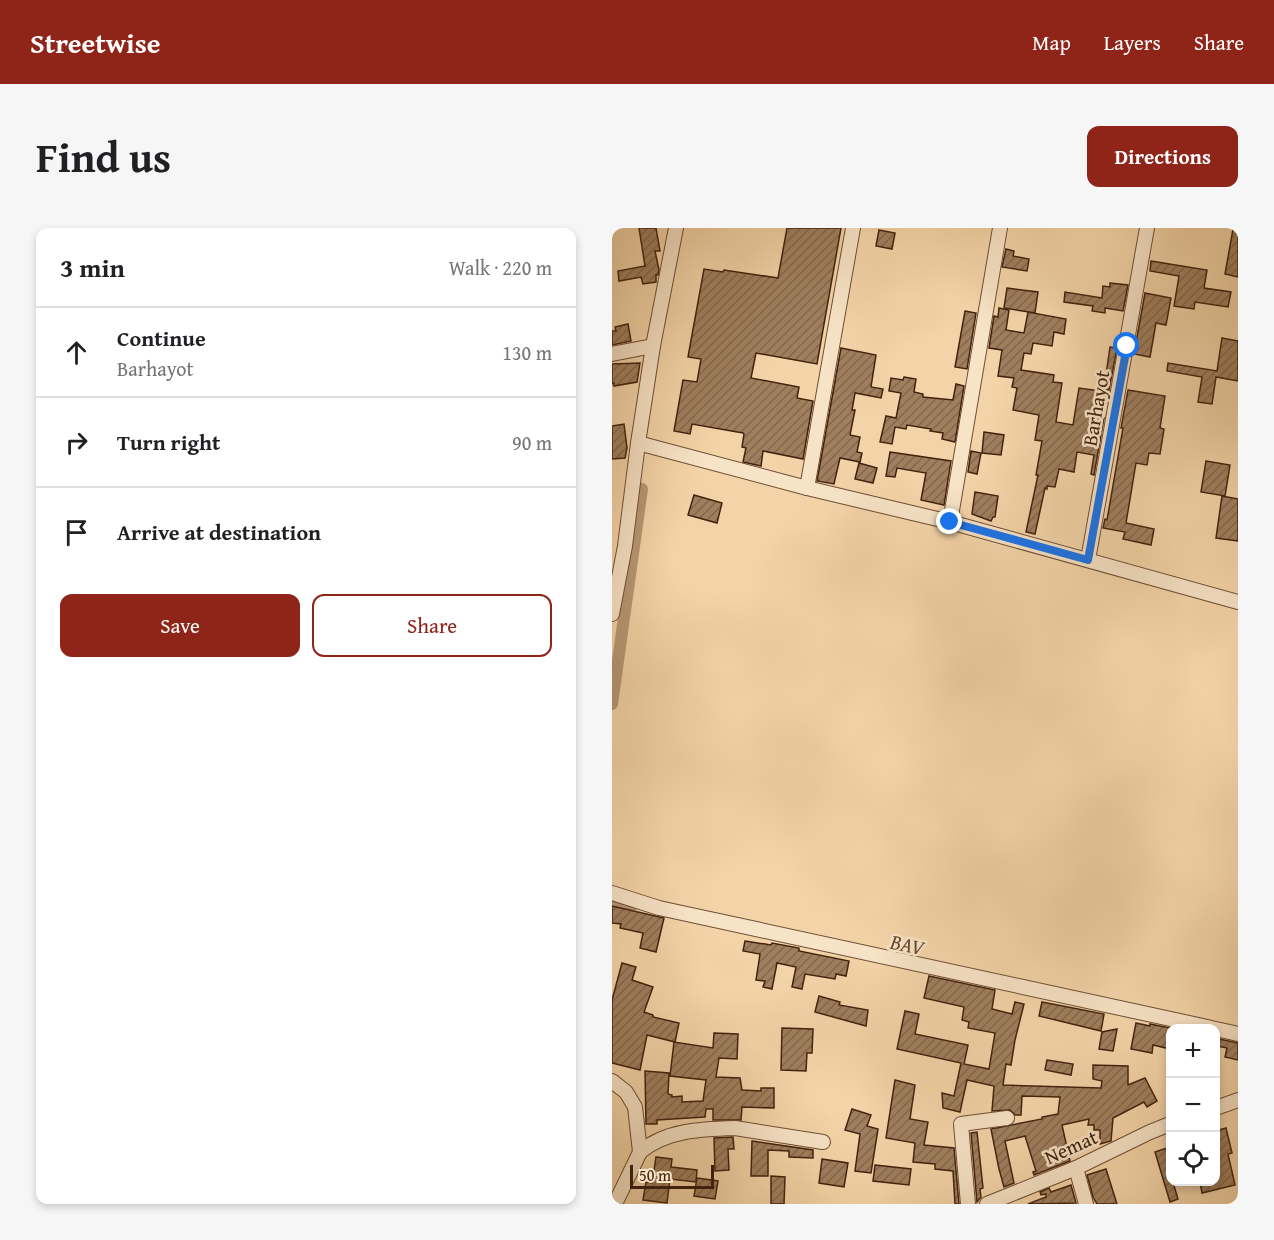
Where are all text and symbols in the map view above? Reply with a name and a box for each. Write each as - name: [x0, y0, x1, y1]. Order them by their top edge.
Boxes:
- text: Streetwise: [30, 22, 160, 63]
- text: Map: [1032, 27, 1071, 58]
- text: Layers: [1104, 27, 1161, 58]
- text: Share: [1194, 27, 1244, 58]
- text: Find us: [36, 126, 171, 187]
- button: Directions: [1087, 126, 1238, 187]
- text: 3 min: [60, 248, 125, 287]
- text: Walk · 220 m: [449, 253, 552, 282]
- text: Continue: [117, 322, 206, 354]
- route start: [1113, 332, 1139, 358]
- icon: ahead: [60, 336, 93, 369]
- text: 130 m: [502, 338, 552, 367]
- text: Barhayot: [117, 354, 194, 383]
- street label: Barhayot: [1075, 368, 1116, 448]
- icon: right: [60, 426, 93, 459]
- text: Turn right: [117, 426, 220, 458]
- text: 90 m: [512, 428, 552, 457]
- route end: [936, 508, 962, 534]
- icon: arrive: [60, 516, 93, 549]
- text: Arrive at destination: [117, 516, 321, 548]
- button: Save: [60, 594, 300, 657]
- button: Share: [312, 594, 552, 657]
- water label: BAV: [887, 926, 928, 963]
- map controls: [1166, 1024, 1220, 1186]
- button: +: [1166, 1024, 1220, 1078]
- button: −: [1166, 1078, 1220, 1132]
- street label: Nemat: [1040, 1122, 1102, 1171]
- button: locate: [1166, 1132, 1220, 1186]
- scale bar: [630, 1162, 714, 1190]
- text: 50 m: [639, 1163, 671, 1187]

